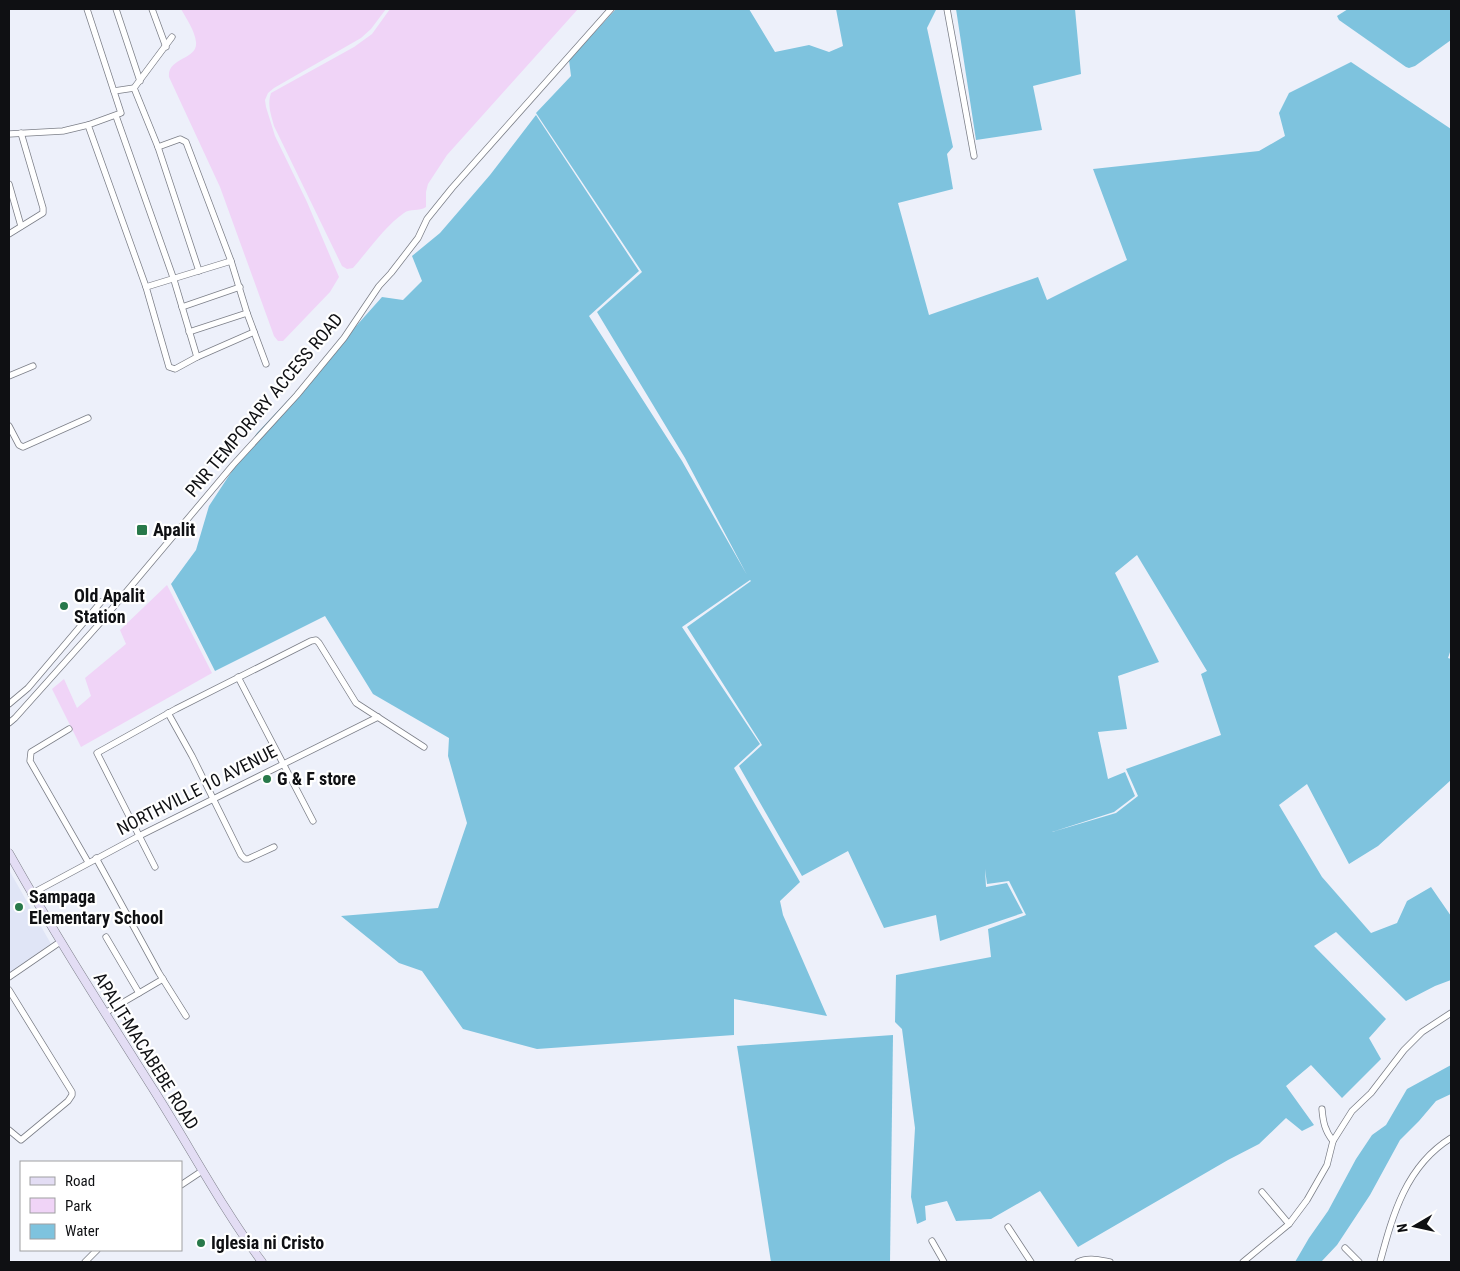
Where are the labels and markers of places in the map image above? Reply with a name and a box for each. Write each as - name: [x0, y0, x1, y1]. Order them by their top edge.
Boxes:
- place label: Apalit: [153, 519, 196, 540]
- marker: Apalit: [135, 523, 149, 537]
- place label: Old Apalit Station: [74, 585, 145, 627]
- marker: Old Apalit Station: [58, 600, 70, 612]
- place label: G & F store: [277, 768, 356, 789]
- marker: G & F store: [261, 773, 273, 785]
- place label: Sampaga Elementary School: [29, 886, 163, 928]
- marker: Sampaga Elementary School: [13, 901, 25, 913]
- place label: Iglesia ni Cristo: [211, 1232, 324, 1253]
- marker: Iglesia ni Cristo: [195, 1237, 207, 1249]

